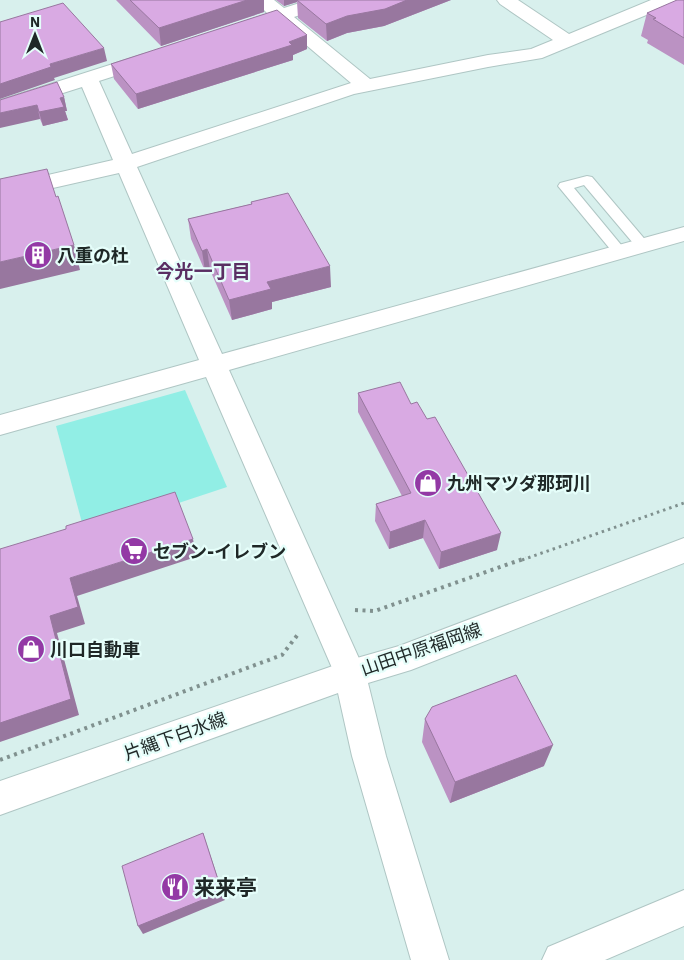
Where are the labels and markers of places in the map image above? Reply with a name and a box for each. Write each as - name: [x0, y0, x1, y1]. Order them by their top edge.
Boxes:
- building icon: 八重の杜: [23, 240, 53, 270]
- place label: 八重の杜: [57, 244, 129, 267]
- shop icon: 九州マツダ那珂川: [413, 468, 443, 498]
- place label: 九州マツダ那珂川: [447, 472, 591, 495]
- supermarket icon: セブン-イレブン: [119, 536, 149, 566]
- place label: セブン-イレブン: [153, 540, 286, 563]
- shop icon: 川口自動車: [16, 634, 46, 664]
- place label: 川口自動車: [50, 638, 140, 661]
- restaurant icon: 来来亭: [160, 872, 190, 902]
- place label: 来来亭: [194, 873, 257, 901]

